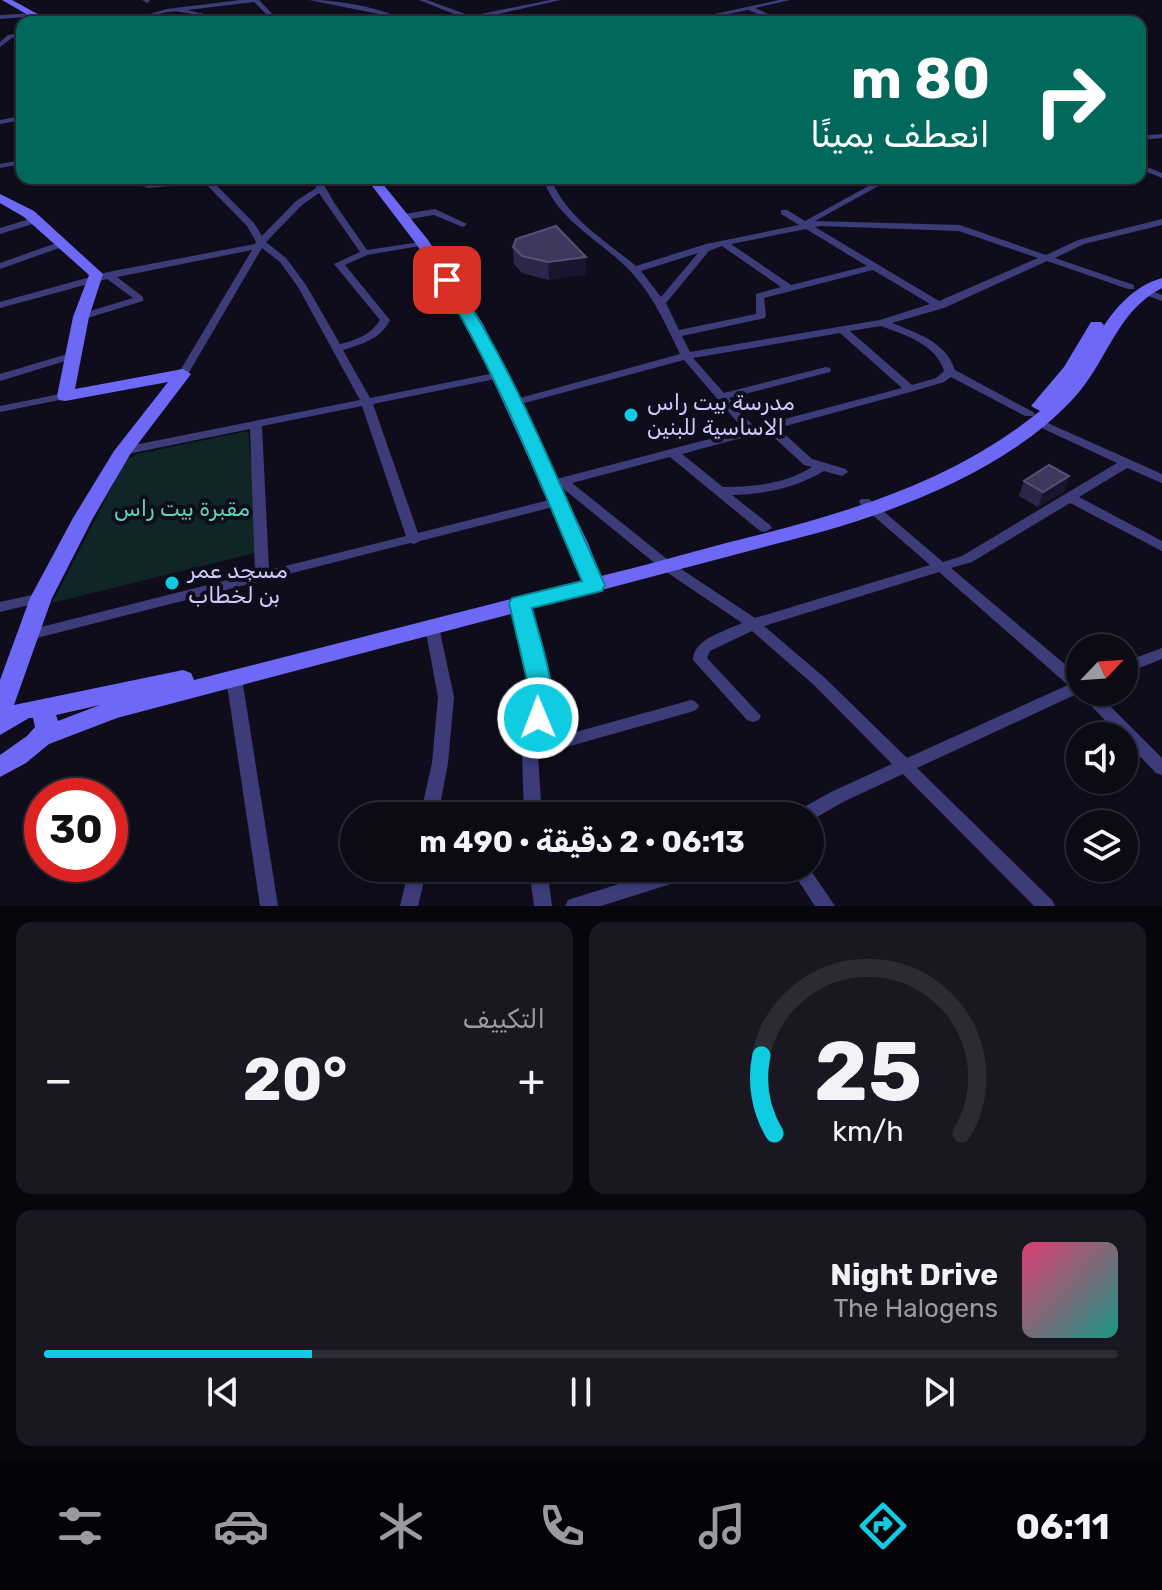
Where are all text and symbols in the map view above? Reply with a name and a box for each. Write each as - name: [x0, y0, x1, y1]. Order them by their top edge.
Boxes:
- text: 80 m: [851, 46, 990, 112]
- icon: right: [1018, 48, 1122, 152]
- text: انعطف يمينًا: [810, 113, 990, 156]
- pin: [413, 246, 481, 314]
- icon: arrive: [425, 258, 469, 302]
- place label: مدرسة بيت راس الاساسية للبنين: [647, 389, 795, 441]
- marker: مدرسة بيت راس الاساسية للبنين: [622, 406, 640, 424]
- park label: مقبرة بيت راس: [114, 495, 250, 522]
- place label: مسجد عمر بن لخطاب: [186, 557, 288, 609]
- marker: مسجد عمر بن لخطاب: [163, 574, 181, 592]
- north arrow: [1066, 634, 1138, 706]
- map controls: [1066, 634, 1138, 882]
- position arrow: [496, 676, 580, 760]
- button: sound: [1066, 722, 1138, 794]
- speed limit sign: 30: [24, 778, 128, 882]
- button: layers: [1066, 810, 1138, 882]
- text: 06:13 · 2 دقيقة · 490 m: [419, 824, 745, 860]
- text: التكييف: [463, 1004, 545, 1035]
- text: 25: [814, 1022, 921, 1121]
- text: 20°: [243, 1044, 347, 1115]
- text: −: [44, 1054, 73, 1106]
- text: +: [518, 1054, 545, 1106]
- text: km/h: [832, 1114, 903, 1148]
- text: Night Drive: [830, 1257, 998, 1293]
- text: The Halogens: [833, 1293, 998, 1324]
- icon: previous: [201, 1370, 245, 1414]
- icon: pause: [559, 1370, 603, 1414]
- icon: next: [917, 1370, 961, 1414]
- icon: filters: [52, 1498, 108, 1554]
- icon: car: [213, 1498, 269, 1554]
- icon: climate: [373, 1498, 429, 1554]
- icon: phone: [534, 1498, 590, 1554]
- icon: music: [694, 1498, 750, 1554]
- icon: directions: [855, 1498, 911, 1554]
- text: 06:11: [1016, 1505, 1110, 1548]

